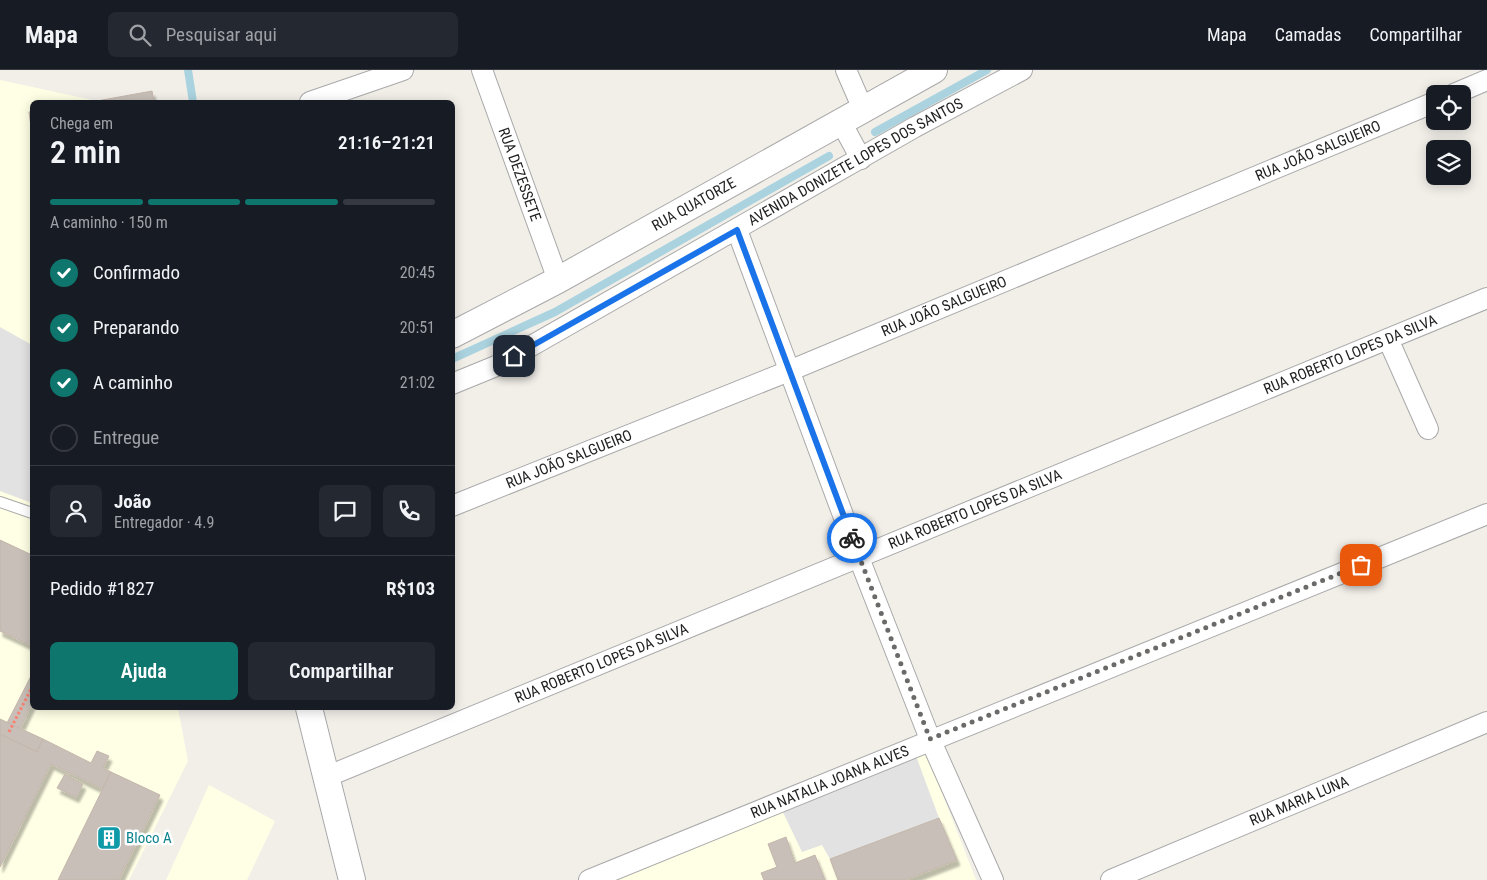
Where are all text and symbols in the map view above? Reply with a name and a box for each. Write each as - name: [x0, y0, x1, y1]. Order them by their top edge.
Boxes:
- search box: [108, 12, 458, 57]
- text: Mapa: [25, 21, 78, 49]
- icon: search: [126, 21, 154, 49]
- text: Pesquisar aqui: [166, 23, 277, 46]
- text: Mapa: [1207, 24, 1247, 45]
- text: Camadas: [1275, 24, 1341, 45]
- text: Compartilhar: [1369, 24, 1462, 45]
- map controls: [1426, 85, 1471, 185]
- button: locate: [1426, 85, 1471, 130]
- street label: AVENIDA DONIZETE LOPES DOS SANTOS: [745, 94, 966, 229]
- text: Chega em: [50, 114, 113, 133]
- street label: RUA JOÃO SALGUEIRO: [1253, 117, 1383, 185]
- street label: RUA DEZESSETE: [495, 125, 545, 224]
- text: 21:16–21:21: [338, 131, 435, 154]
- text: 2 min: [50, 133, 121, 171]
- button: layers: [1426, 140, 1471, 185]
- street label: RUA QUATORZE: [649, 174, 739, 235]
- text: A caminho · 150 m: [50, 213, 168, 232]
- icon: check: [50, 259, 78, 287]
- text: Confirmado: [93, 261, 180, 284]
- text: 20:45: [400, 263, 435, 282]
- street label: RUA JOÃO SALGUEIRO: [879, 272, 1009, 341]
- street label: RUA ROBERTO LOPES DA SILVA: [1261, 311, 1440, 398]
- icon: check: [50, 314, 78, 342]
- text: Preparando: [93, 316, 179, 339]
- text: 20:51: [400, 318, 435, 337]
- pin: [493, 335, 535, 377]
- icon: home: [500, 342, 528, 370]
- icon: check: [50, 369, 78, 397]
- text: A caminho: [93, 371, 173, 394]
- text: 21:02: [400, 373, 435, 392]
- text: Entregue: [93, 426, 159, 449]
- street label: RUA JOÃO SALGUEIRO: [503, 426, 635, 492]
- street label: RUA ROBERTO LOPES DA SILVA: [886, 465, 1065, 553]
- button: person: [50, 485, 102, 537]
- button: chat: [319, 485, 371, 537]
- button: phone: [383, 485, 435, 537]
- text: João: [114, 490, 151, 513]
- text: Entregador · 4.9: [114, 513, 214, 532]
- courier: [827, 513, 877, 563]
- icon: bike: [838, 524, 866, 552]
- pin: [1340, 544, 1382, 586]
- icon: bag: [1347, 551, 1375, 579]
- text: Pedido #1827: [50, 577, 154, 600]
- text: R$103: [386, 577, 435, 600]
- street label: RUA ROBERTO LOPES DA SILVA: [512, 619, 691, 707]
- button: Ajuda: [50, 642, 238, 700]
- button: Compartilhar: [248, 642, 435, 700]
- street label: RUA NATALIA JOANA ALVES: [748, 742, 912, 822]
- street label: RUA MARIA LUNA: [1247, 772, 1352, 830]
- building icon: Bloco A: [96, 825, 122, 851]
- place label: Bloco A: [126, 829, 172, 847]

